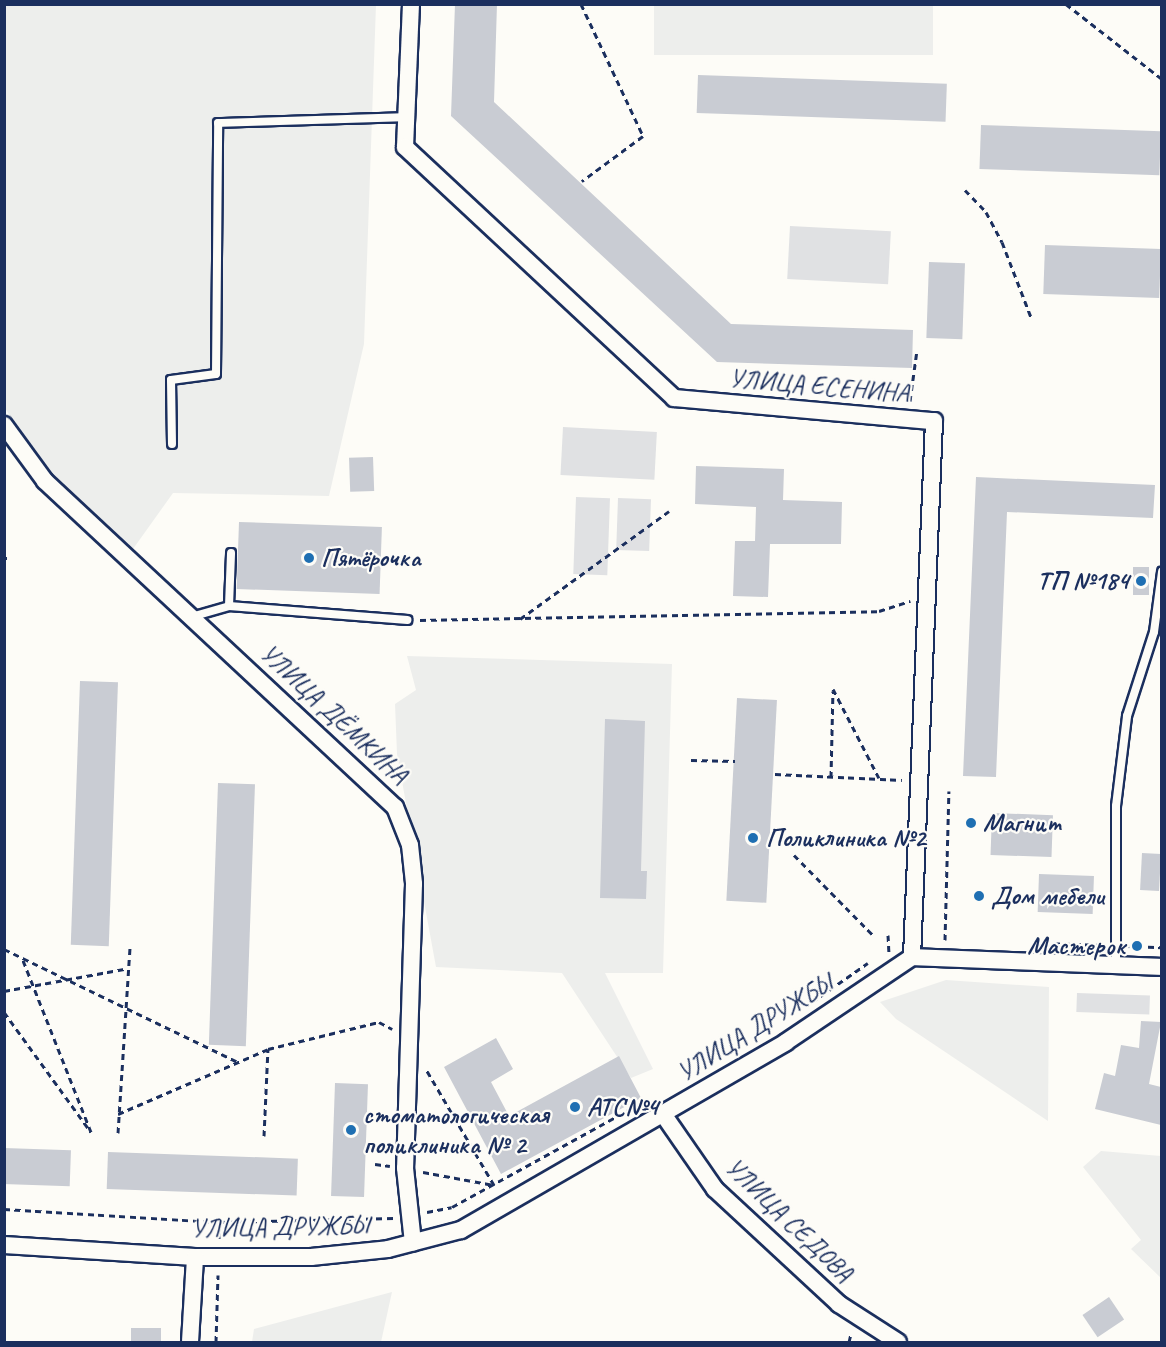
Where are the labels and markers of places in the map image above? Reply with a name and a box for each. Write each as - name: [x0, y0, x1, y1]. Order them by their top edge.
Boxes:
- place label: Пятёрочка: [321, 542, 421, 574]
- marker: Пятёрочка: [302, 551, 316, 565]
- place label: ТП №184: [1037, 565, 1129, 597]
- marker: ТП №184: [1134, 574, 1148, 588]
- place label: Магнит: [983, 807, 1062, 839]
- marker: Магнит: [964, 816, 978, 830]
- place label: Поликлиника №2: [766, 822, 925, 854]
- marker: Поликлиника №2: [744, 829, 762, 847]
- place label: Дом мебели: [991, 880, 1100, 912]
- marker: Дом мебели: [972, 889, 986, 903]
- place label: Мастерок: [1027, 930, 1125, 962]
- marker: Мастерок: [1130, 939, 1144, 953]
- place label: АТС№4: [587, 1091, 658, 1123]
- place label: стоматологическая поликлиника № 2: [363, 1099, 549, 1160]
- marker: АТС№4: [568, 1100, 582, 1114]
- marker: стоматологическая поликлиника № 2: [344, 1123, 358, 1137]

